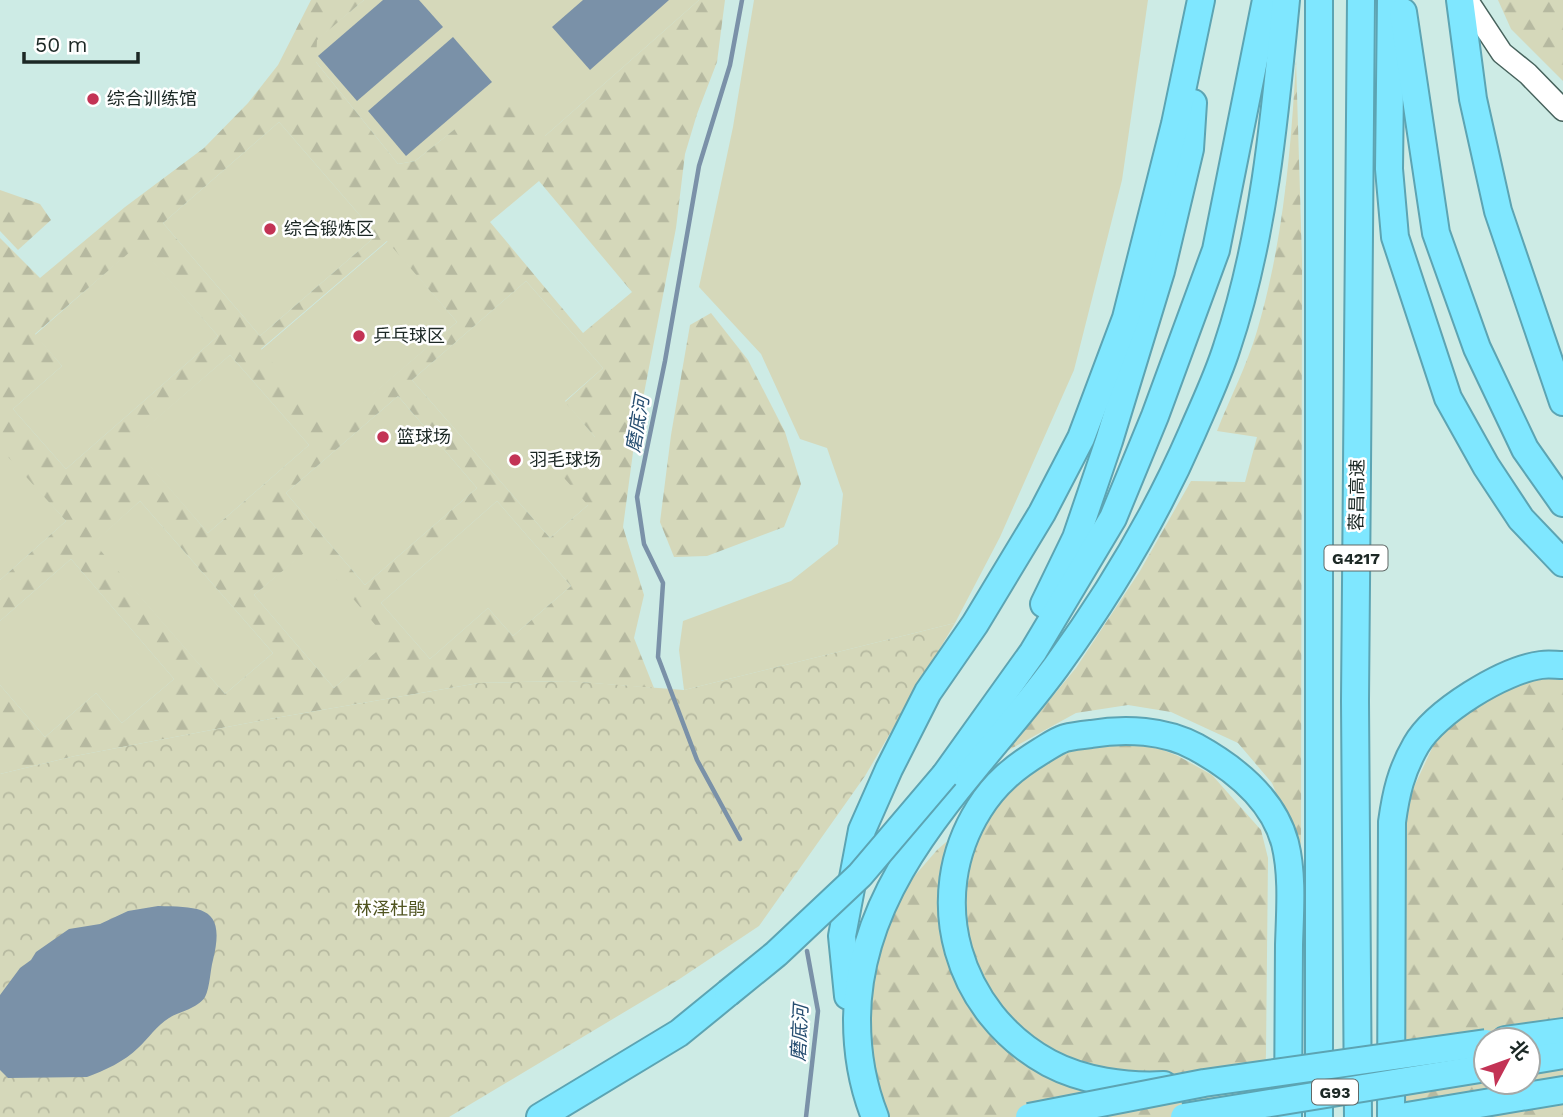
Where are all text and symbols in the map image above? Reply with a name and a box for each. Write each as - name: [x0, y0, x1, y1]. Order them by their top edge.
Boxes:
- scale bar: [24, 21, 138, 65]
- text: 50 m: [35, 32, 87, 57]
- place label: 综合训练馆: [107, 88, 197, 109]
- marker: 综合训练馆: [85, 91, 101, 107]
- place label: 综合锻炼区: [284, 218, 374, 239]
- marker: 综合锻炼区: [262, 221, 278, 237]
- place label: 乒乓球区: [373, 325, 445, 346]
- marker: 乒乓球区: [351, 328, 367, 344]
- water label: 磨底河: [621, 390, 654, 454]
- place label: 篮球场: [397, 426, 451, 447]
- marker: 篮球场: [375, 429, 391, 445]
- place label: 羽毛球场: [529, 449, 601, 470]
- marker: 羽毛球场: [507, 452, 523, 468]
- street label: 蓉昌高速: [1345, 459, 1368, 531]
- road number: G4217: [1324, 545, 1388, 570]
- park label: 林泽杜鹃: [354, 898, 426, 919]
- water label: 磨底河: [787, 1000, 813, 1062]
- north arrow: [1472, 1026, 1542, 1096]
- text: 北: [1505, 1035, 1534, 1065]
- road number: G93: [1312, 1080, 1358, 1104]

